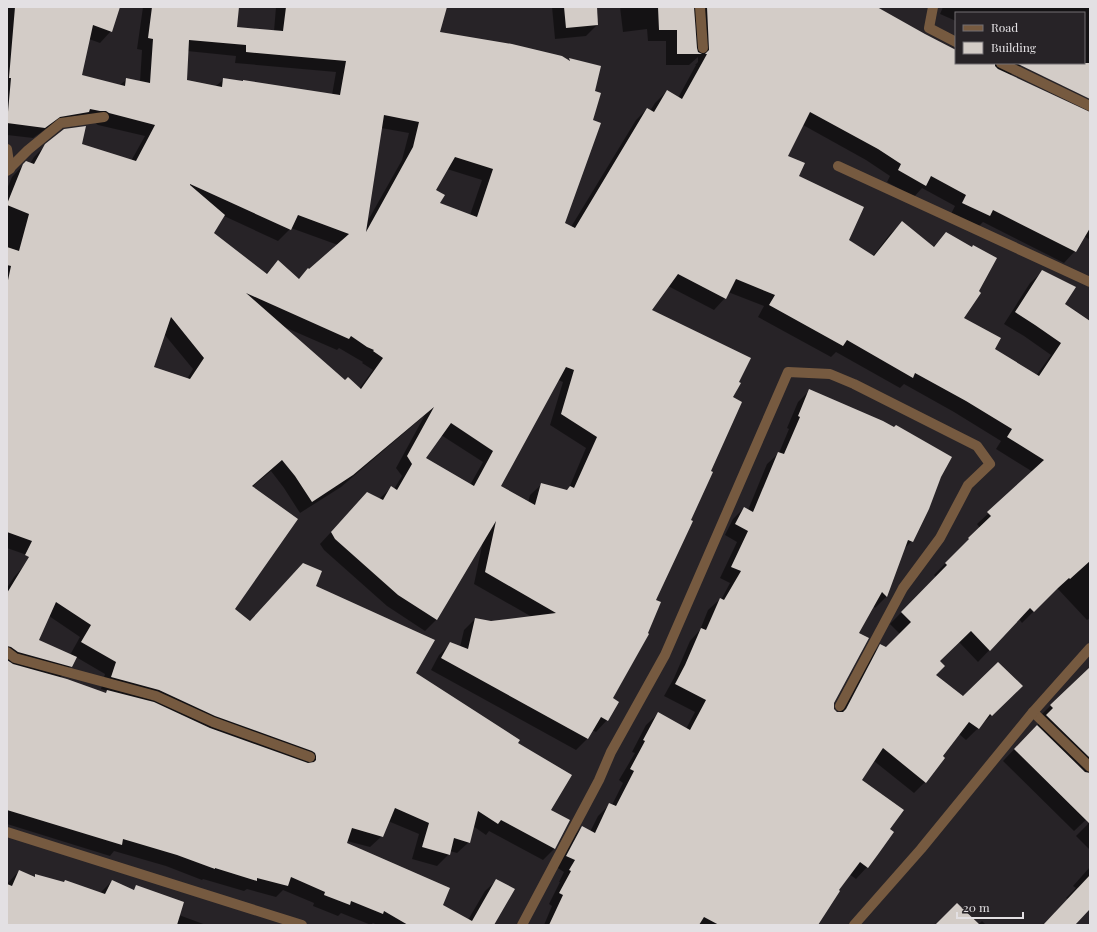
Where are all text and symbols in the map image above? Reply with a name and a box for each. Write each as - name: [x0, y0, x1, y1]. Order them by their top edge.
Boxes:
- legend: [955, 12, 1085, 64]
- text: Road: [991, 19, 1018, 35]
- text: Building: [991, 39, 1037, 55]
- scale bar: [957, 894, 1023, 920]
- text: 20 m: [963, 899, 990, 915]

